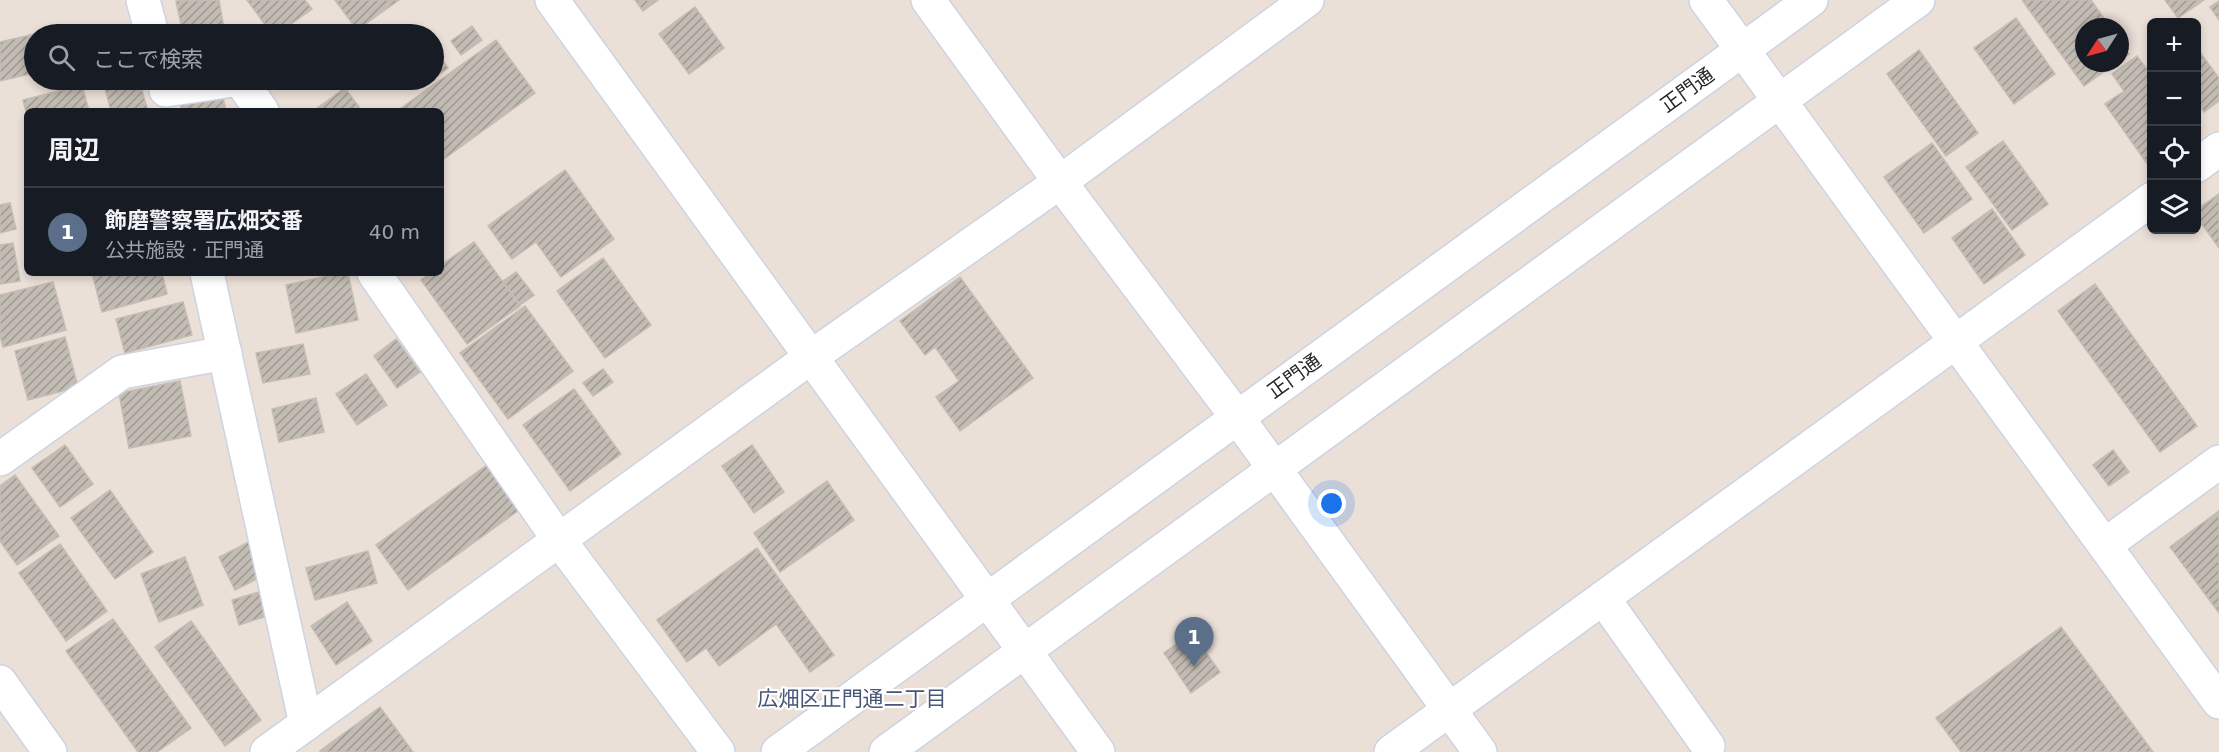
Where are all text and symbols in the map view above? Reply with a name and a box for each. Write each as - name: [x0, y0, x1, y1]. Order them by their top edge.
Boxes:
- north arrow: [2075, 18, 2129, 72]
- map controls: [2147, 18, 2201, 234]
- button: +: [2147, 18, 2201, 72]
- search box: [24, 24, 444, 90]
- icon: search: [45, 41, 78, 74]
- text: ここで検索: [93, 47, 203, 72]
- street label: 正門通: [1656, 63, 1718, 117]
- button: −: [2147, 72, 2201, 126]
- button: locate: [2147, 126, 2201, 180]
- text: 周辺: [48, 135, 100, 165]
- button: layers: [2147, 180, 2201, 234]
- text: 飾磨警察署広畑交番: [105, 208, 303, 233]
- text: 1: [61, 220, 74, 244]
- text: 40 m: [369, 220, 420, 244]
- text: 公共施設 · 正門通: [105, 238, 264, 262]
- street label: 正門通: [1263, 349, 1325, 403]
- your location: [1317, 489, 1346, 518]
- pin: 1: [1174, 618, 1214, 667]
- district label: 広畑区正門通二丁目: [758, 687, 947, 711]

